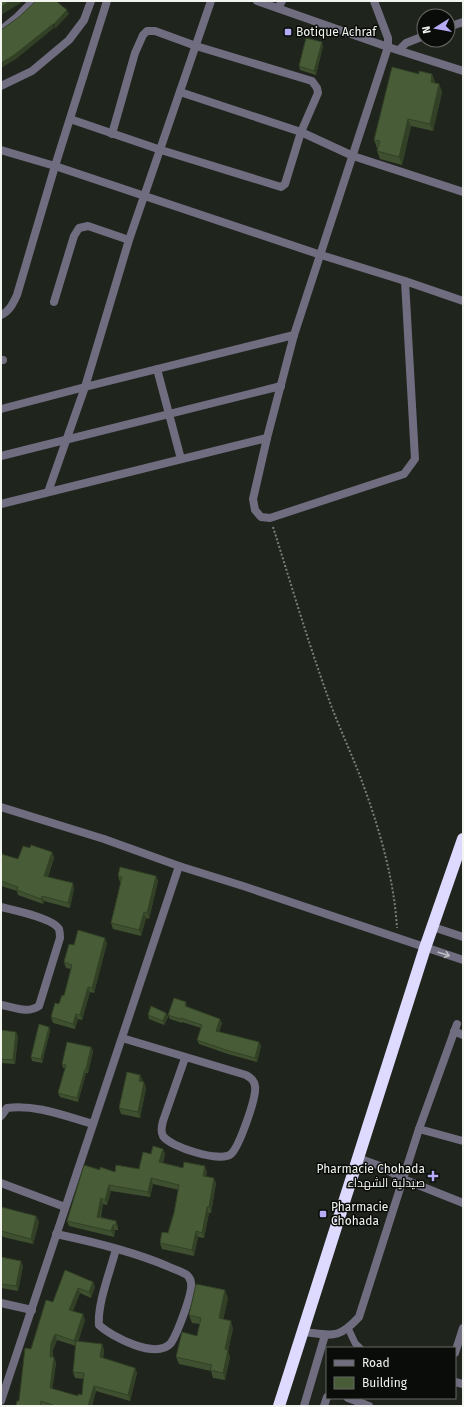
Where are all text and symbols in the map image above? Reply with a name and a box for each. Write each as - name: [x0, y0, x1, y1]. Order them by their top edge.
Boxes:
- north arrow: [416, 8, 456, 48]
- place label: Botique Achraf: [296, 25, 377, 39]
- text: N: [420, 25, 434, 35]
- marker: Botique Achraf: [283, 27, 293, 37]
- one-way arrow: [437, 951, 450, 958]
- place label: Pharmacie Chohada صيدلية الشهداء: [317, 1162, 425, 1190]
- marker: Pharmacie Chohada صيدلية الشهداء: [428, 1171, 438, 1181]
- place label: Pharmacie Chohada: [331, 1200, 388, 1228]
- marker: Pharmacie Chohada: [318, 1209, 328, 1219]
- legend: [326, 1347, 456, 1399]
- text: Road: [362, 1356, 390, 1370]
- text: Building: [362, 1376, 408, 1390]

